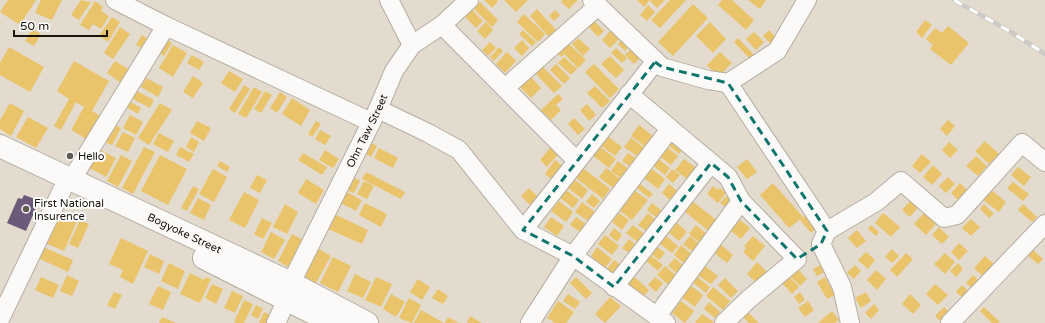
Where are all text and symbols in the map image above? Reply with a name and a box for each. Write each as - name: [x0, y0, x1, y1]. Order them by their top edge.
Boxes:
- scale bar: [14, 12, 107, 38]
- text: 50 m: [20, 19, 49, 33]
- street label: Ohn Taw Street: [343, 92, 390, 170]
- place label: Hello: [78, 150, 105, 163]
- marker: Hello: [65, 151, 75, 161]
- place label: First National Insurence: [34, 197, 104, 223]
- marker: First National Insurence: [21, 204, 31, 214]
- street label: Bogyoke Street: [145, 210, 224, 256]

